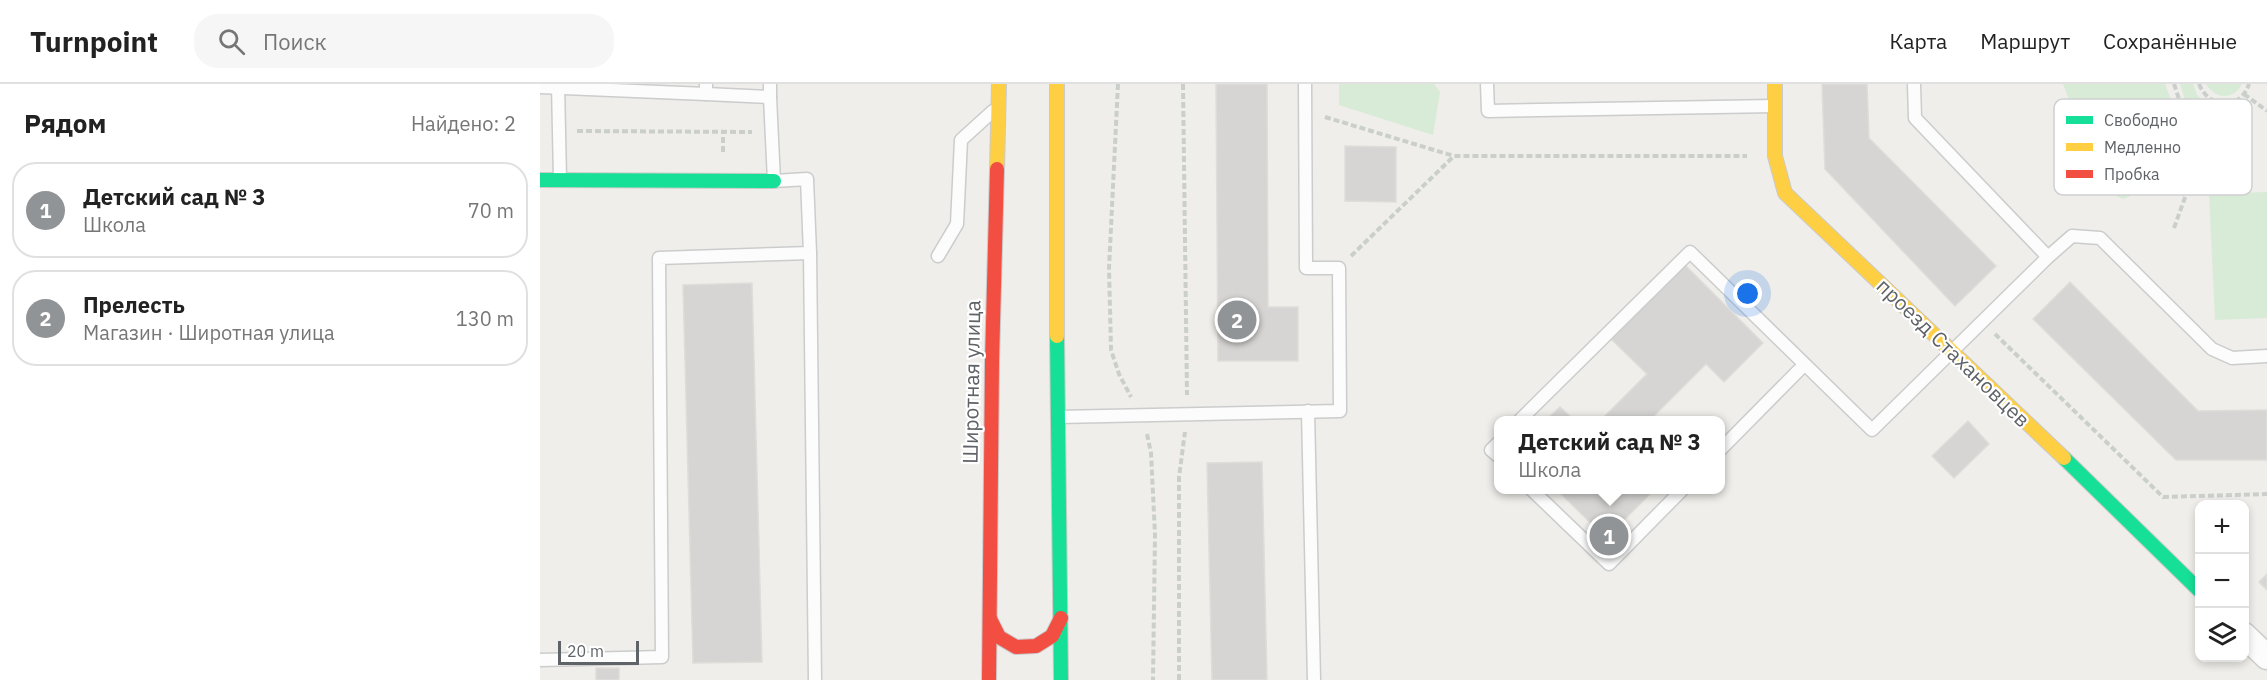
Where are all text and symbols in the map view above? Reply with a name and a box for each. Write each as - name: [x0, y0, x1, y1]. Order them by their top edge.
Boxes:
- search box: [194, 14, 614, 68]
- text: Turnpoint: [30, 23, 158, 60]
- icon: search: [215, 25, 248, 58]
- text: Поиск: [263, 27, 327, 56]
- text: Карта: [1889, 27, 1947, 55]
- text: Маршрут: [1980, 27, 2070, 55]
- text: Сохранённые: [2103, 27, 2237, 55]
- legend: [2054, 99, 2252, 195]
- text: Рядом: [24, 106, 106, 140]
- text: Найдено: 2: [411, 110, 516, 137]
- text: Свободно: [2104, 110, 2178, 130]
- text: Медленно: [2104, 137, 2181, 157]
- text: Пробка: [2104, 164, 2160, 184]
- text: Детский сад № 3: [83, 182, 266, 211]
- text: 1: [40, 197, 52, 224]
- text: 70 m: [468, 197, 514, 224]
- text: Школа: [83, 211, 146, 238]
- street label: проезд Стахановцев: [1871, 272, 2036, 433]
- your location: [1733, 279, 1762, 308]
- text: Прелесть: [83, 290, 185, 319]
- pin: 2: [1218, 298, 1256, 342]
- street label: Широтная улица: [956, 300, 986, 464]
- text: 2: [40, 305, 52, 332]
- text: 130 m: [456, 305, 514, 332]
- text: Магазин · Широтная улица: [83, 319, 335, 346]
- popup: [1494, 416, 1725, 494]
- text: Детский сад № 3: [1518, 427, 1701, 456]
- text: Школа: [1518, 456, 1581, 483]
- map controls: [2195, 500, 2249, 662]
- button: +: [2195, 500, 2249, 554]
- pin: 1: [1590, 514, 1628, 558]
- button: −: [2195, 554, 2249, 608]
- button: layers: [2195, 608, 2249, 662]
- scale bar: [558, 638, 639, 666]
- text: 20 m: [567, 641, 604, 661]

